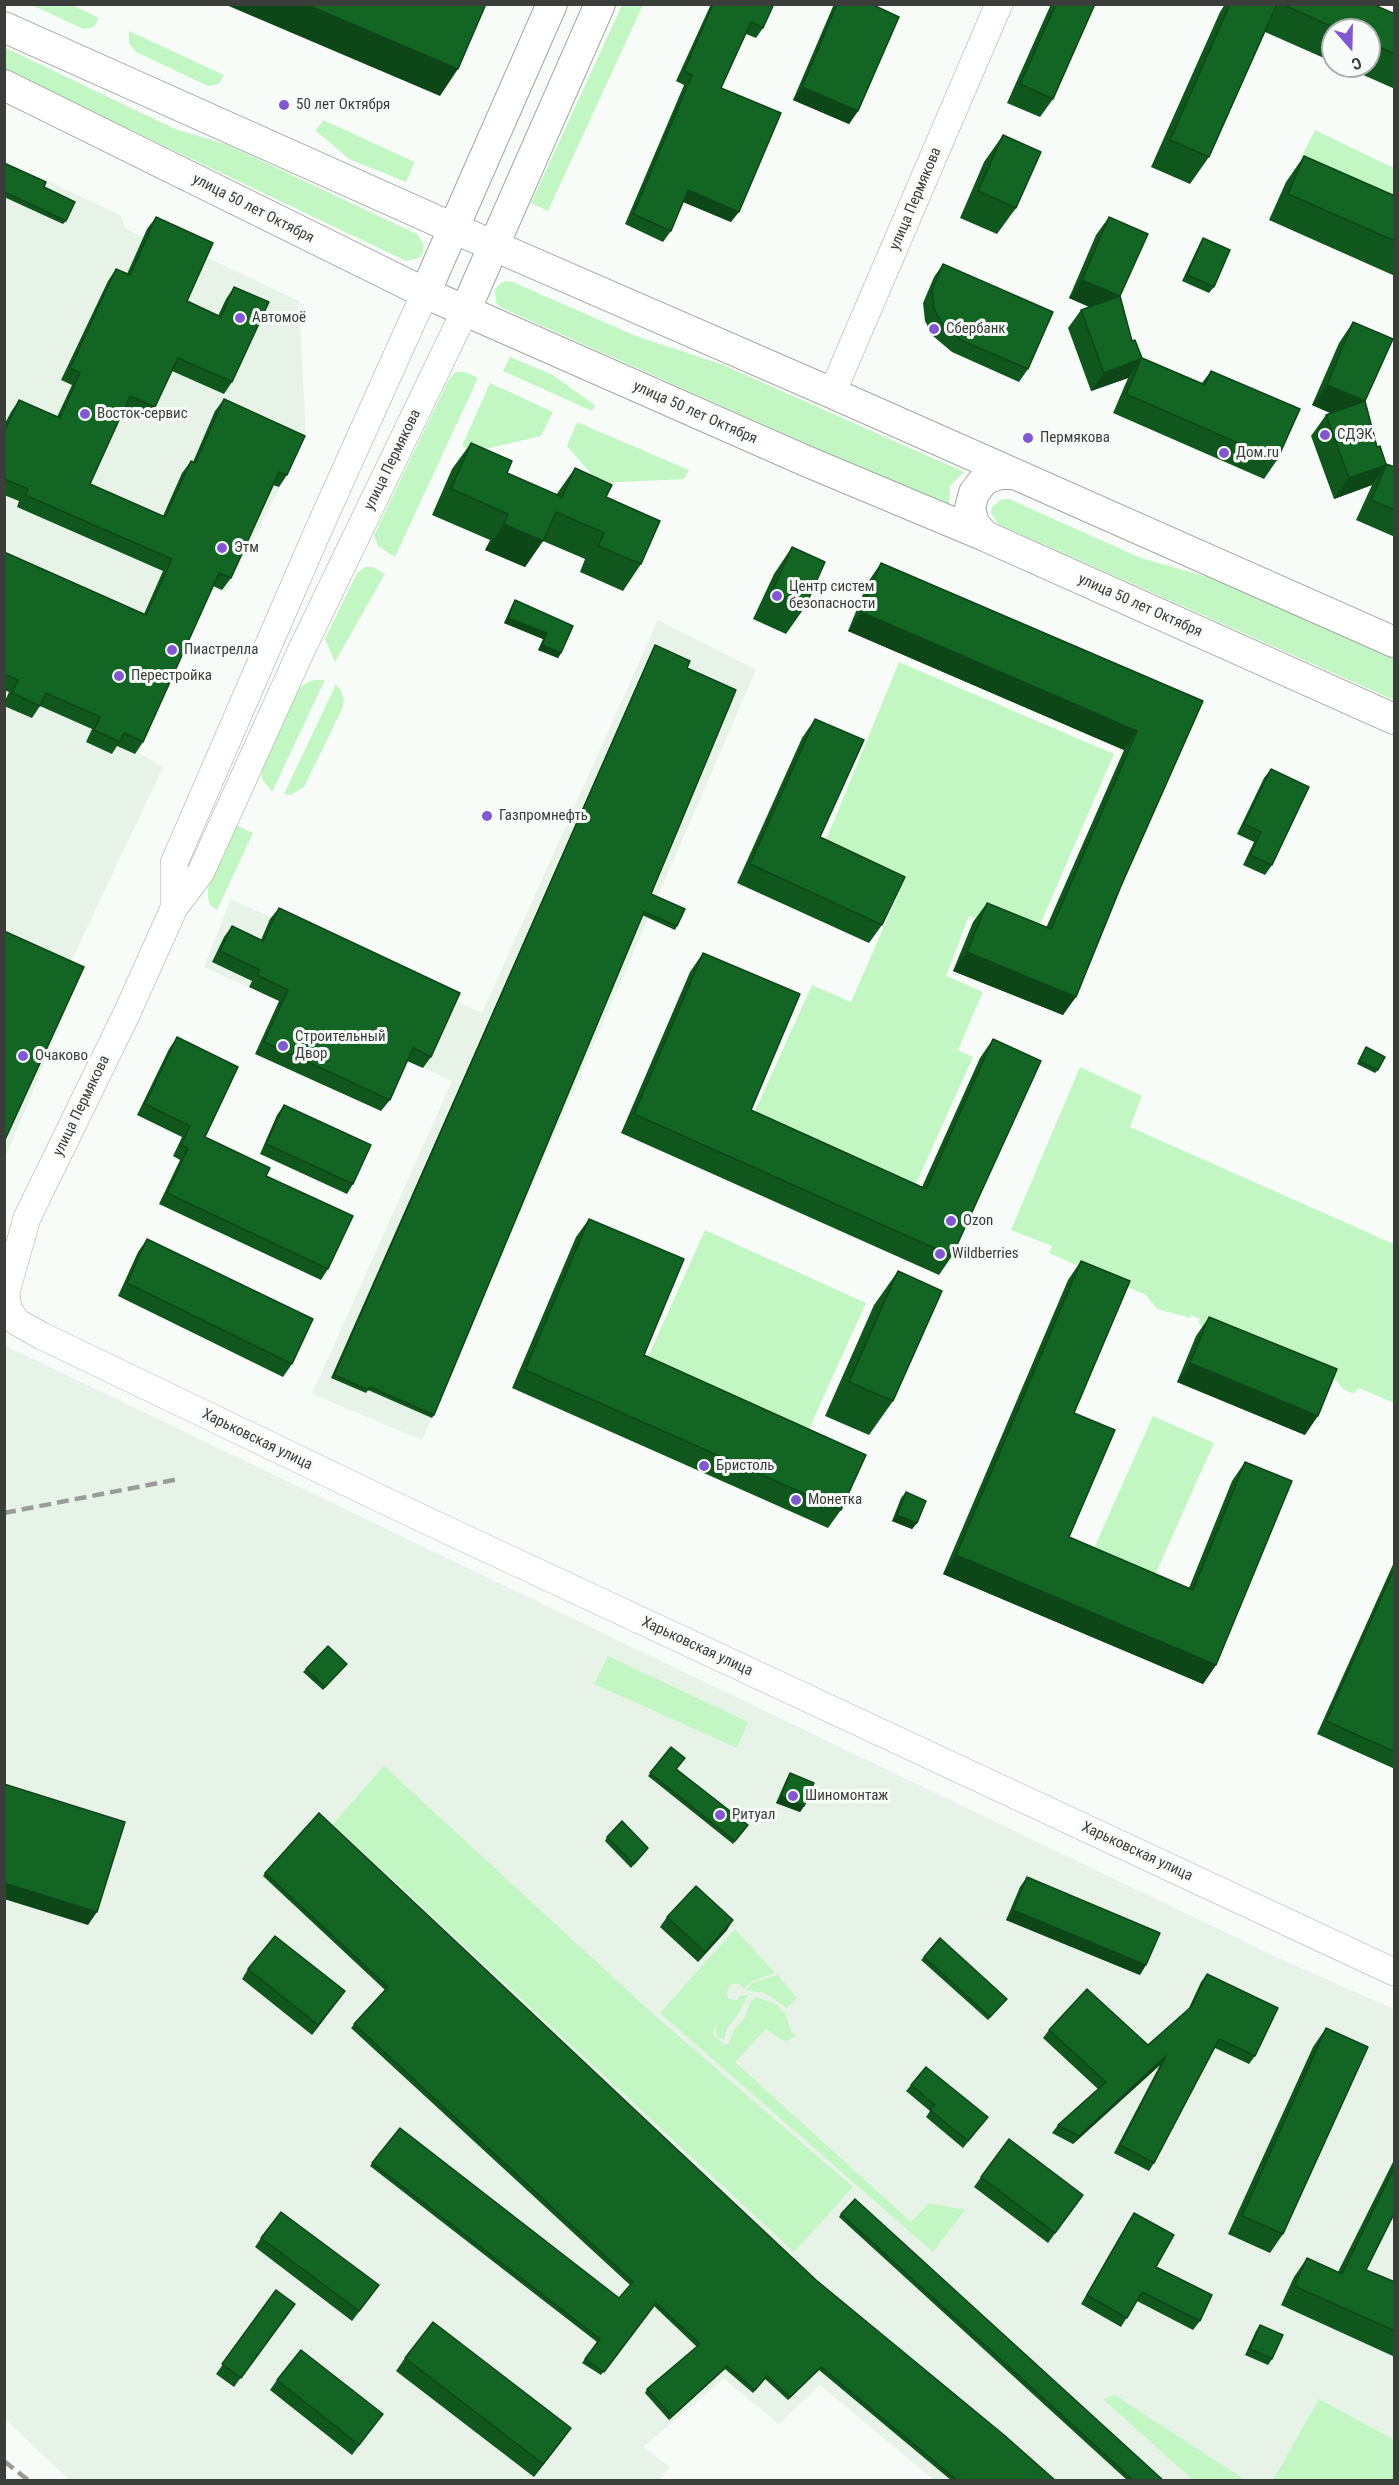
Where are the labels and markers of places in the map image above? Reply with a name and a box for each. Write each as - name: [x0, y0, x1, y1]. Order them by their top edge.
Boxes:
- place label: 50 лет Октября: [296, 96, 390, 114]
- marker: 50 лет Октября: [277, 98, 291, 112]
- place label: Автомоё: [252, 309, 306, 327]
- marker: Автомоё: [233, 311, 247, 325]
- place label: Сбербанк: [946, 320, 1006, 338]
- marker: Сбербанк: [927, 322, 941, 336]
- place label: Восток-сервис: [97, 405, 188, 423]
- marker: Восток-сервис: [78, 407, 92, 421]
- place label: СДЭК: [1337, 426, 1373, 444]
- marker: СДЭК: [1318, 428, 1332, 442]
- place label: Пермякова: [1040, 429, 1110, 447]
- marker: Пермякова: [1021, 431, 1035, 445]
- place label: Дом.ru: [1236, 444, 1279, 462]
- marker: Дом.ru: [1217, 446, 1231, 460]
- place label: Этм: [234, 539, 259, 557]
- marker: Этм: [215, 541, 229, 555]
- place label: Центр систем безопасности: [789, 578, 875, 613]
- marker: Центр систем безопасности: [770, 589, 784, 603]
- place label: Пиастрелла: [184, 641, 258, 659]
- marker: Пиастрелла: [165, 643, 179, 657]
- place label: Перестройка: [131, 667, 212, 685]
- marker: Перестройка: [112, 669, 126, 683]
- place label: Газпромнефть: [499, 807, 588, 825]
- marker: Газпромнефть: [480, 809, 494, 823]
- place label: Строительный Двор: [295, 1028, 386, 1063]
- marker: Строительный Двор: [276, 1039, 290, 1053]
- place label: Очаково: [35, 1047, 88, 1065]
- marker: Очаково: [16, 1049, 30, 1063]
- place label: Ozon: [963, 1212, 993, 1230]
- marker: Ozon: [944, 1214, 958, 1228]
- place label: Wildberries: [952, 1245, 1019, 1263]
- marker: Wildberries: [933, 1247, 947, 1261]
- place label: Бристоль: [716, 1457, 775, 1475]
- marker: Бристоль: [697, 1459, 711, 1473]
- place label: Монетка: [808, 1491, 862, 1509]
- marker: Монетка: [789, 1493, 803, 1507]
- place label: Шиномонтаж: [805, 1787, 888, 1805]
- marker: Шиномонтаж: [786, 1789, 800, 1803]
- place label: Ритуал: [732, 1806, 775, 1824]
- marker: Ритуал: [713, 1808, 727, 1822]

